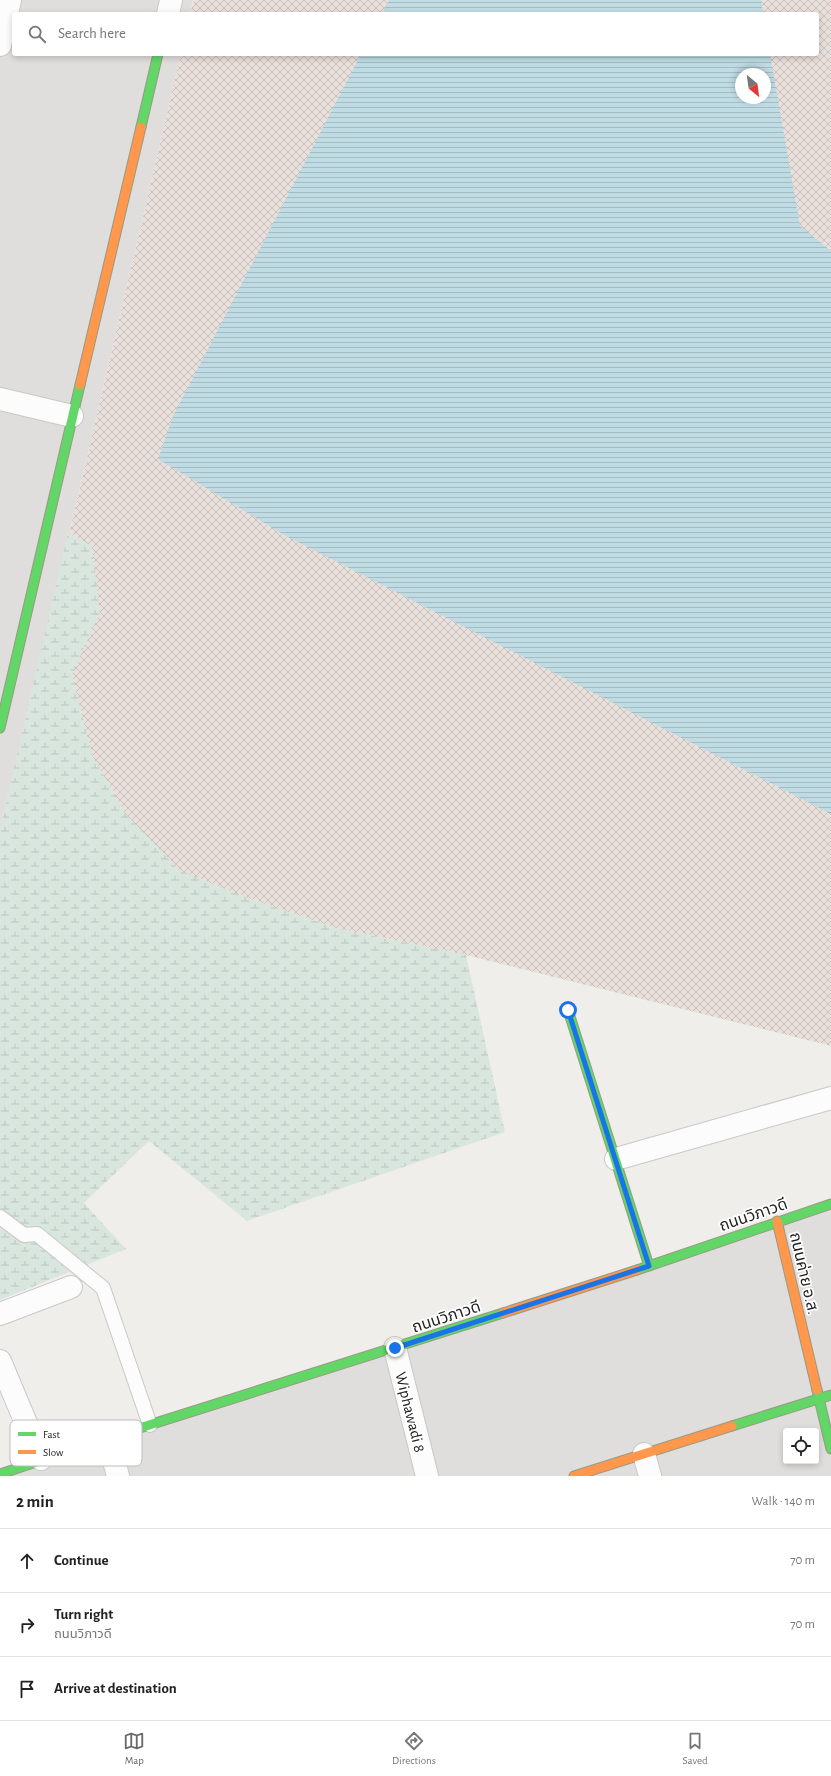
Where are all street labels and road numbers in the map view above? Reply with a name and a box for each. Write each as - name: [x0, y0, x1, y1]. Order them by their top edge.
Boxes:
- street label: ถนนวิภาวดี: [717, 1196, 789, 1234]
- street label: ถนนค่าย อ.ส.: [787, 1231, 822, 1316]
- street label: ถนนวิภาวดี: [410, 1298, 483, 1336]
- street label: Wiphawadi 8: [392, 1370, 428, 1454]

